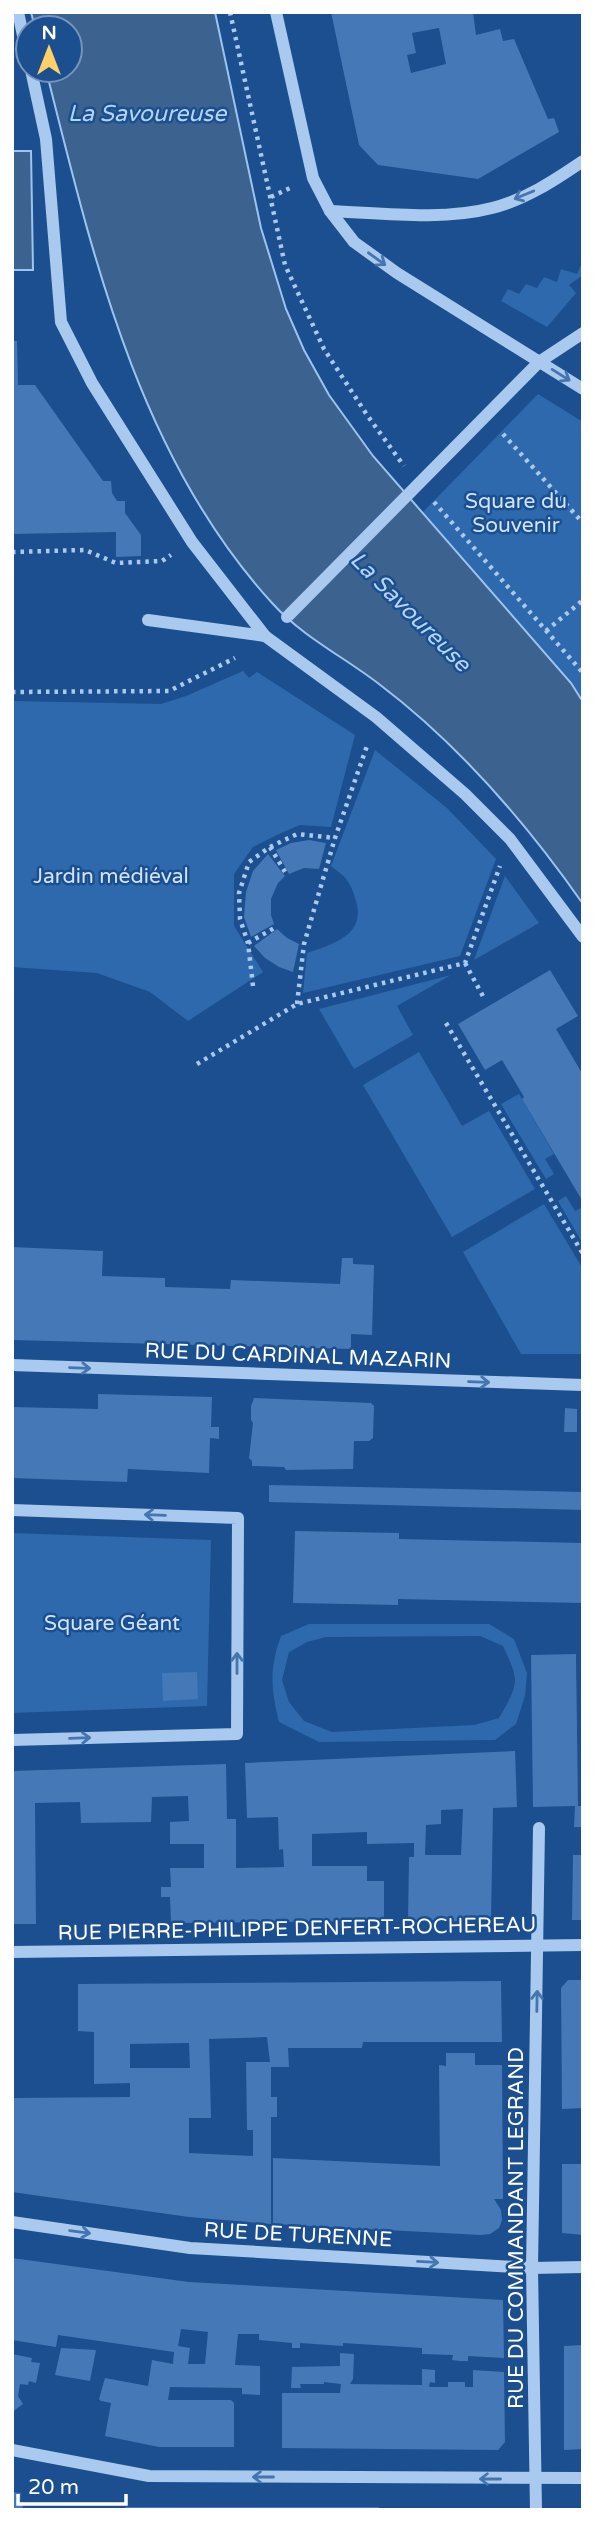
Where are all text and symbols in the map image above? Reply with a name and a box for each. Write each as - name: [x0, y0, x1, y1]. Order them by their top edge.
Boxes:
- north arrow: [14, 14, 84, 84]
- text: N: [41, 22, 57, 44]
- water label: La Savoureuse: [68, 100, 228, 128]
- one-way arrow: [514, 190, 535, 203]
- one-way arrow: [368, 251, 387, 266]
- one-way arrow: [550, 369, 570, 383]
- park label: Square du Souvenir: [465, 489, 567, 538]
- water label: La Savoureuse: [344, 546, 477, 679]
- park label: Jardin médiéval: [33, 864, 189, 889]
- street label: RUE DU CARDINAL MAZARIN: [144, 1338, 452, 1374]
- one-way arrow: [69, 1361, 92, 1374]
- one-way arrow: [467, 1375, 490, 1389]
- one-way arrow: [144, 1509, 167, 1522]
- park label: Square Géant: [44, 1611, 180, 1636]
- one-way arrow: [230, 1651, 244, 1674]
- one-way arrow: [69, 1732, 92, 1745]
- street label: RUE PIERRE-PHILIPPE DENFERT-ROCHEREAU: [57, 1912, 537, 1946]
- one-way arrow: [530, 1989, 543, 2012]
- street label: RUE DU COMMANDANT LEGRAND: [504, 2047, 529, 2409]
- street label: RUE DE TURENNE: [203, 2218, 393, 2252]
- one-way arrow: [68, 2226, 91, 2239]
- one-way arrow: [416, 2256, 439, 2269]
- scale bar: [18, 2462, 126, 2506]
- one-way arrow: [251, 2470, 274, 2484]
- one-way arrow: [479, 2472, 502, 2485]
- text: 20 m: [28, 2475, 79, 2500]

